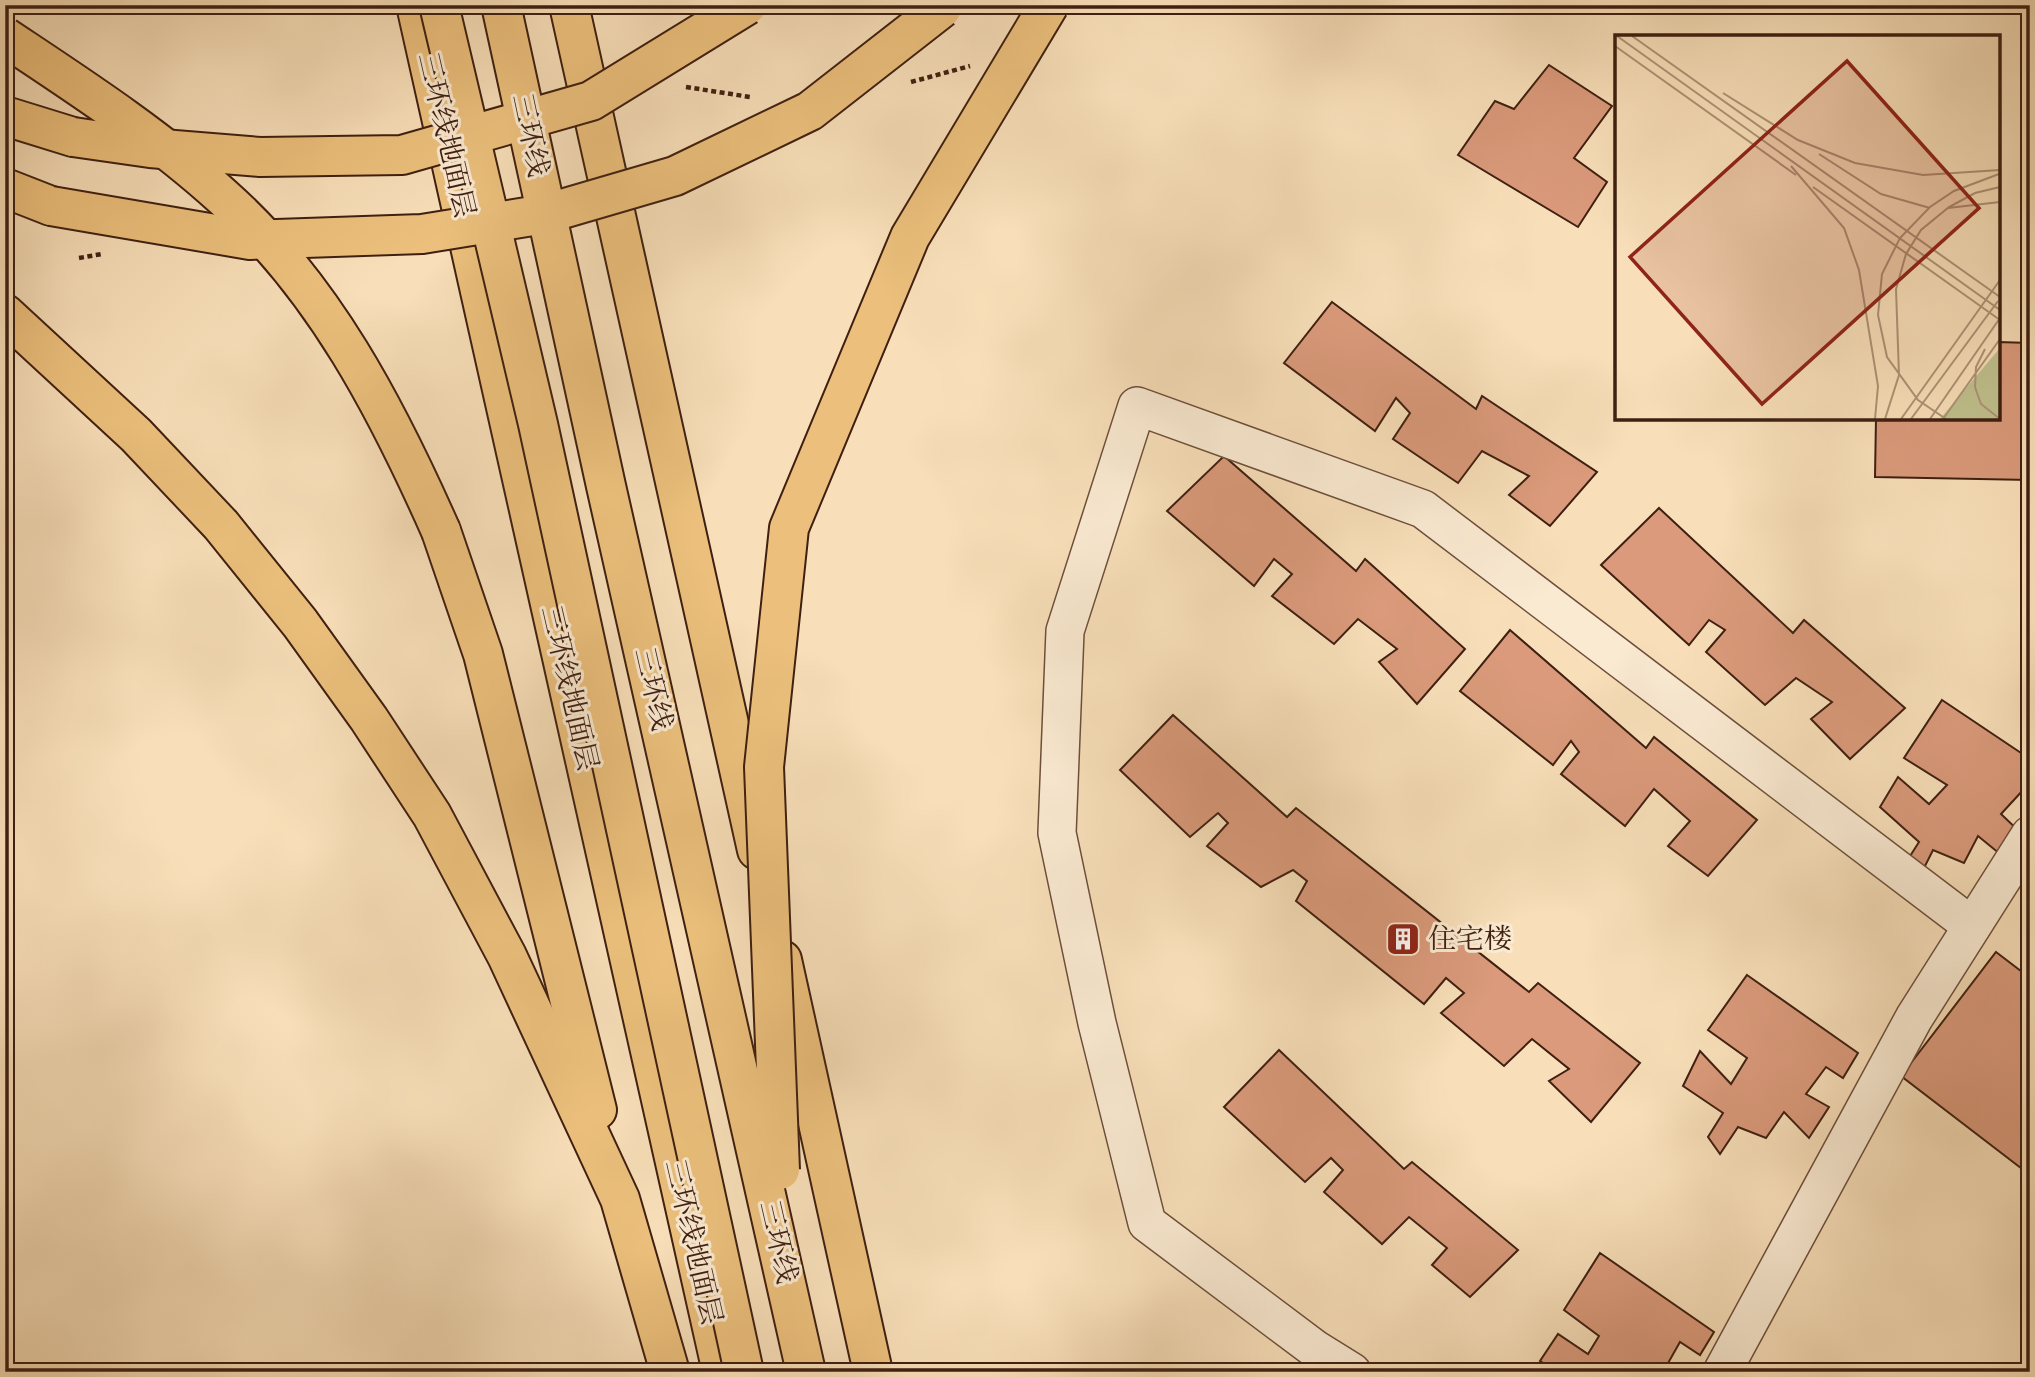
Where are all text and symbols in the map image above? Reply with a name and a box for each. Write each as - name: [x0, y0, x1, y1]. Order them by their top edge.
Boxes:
- inset map: [1615, 35, 2000, 420]
- street label: 三环线地面层: [410, 49, 482, 221]
- street label: 三环线: [504, 90, 556, 180]
- street label: 三环线地面层: [533, 602, 605, 774]
- street label: 三环线: [626, 644, 680, 734]
- building icon: 住宅楼: [1384, 920, 1422, 958]
- place label: 住宅楼: [1428, 922, 1512, 957]
- street label: 三环线地面层: [657, 1156, 729, 1328]
- street label: 三环线: [751, 1197, 805, 1287]

